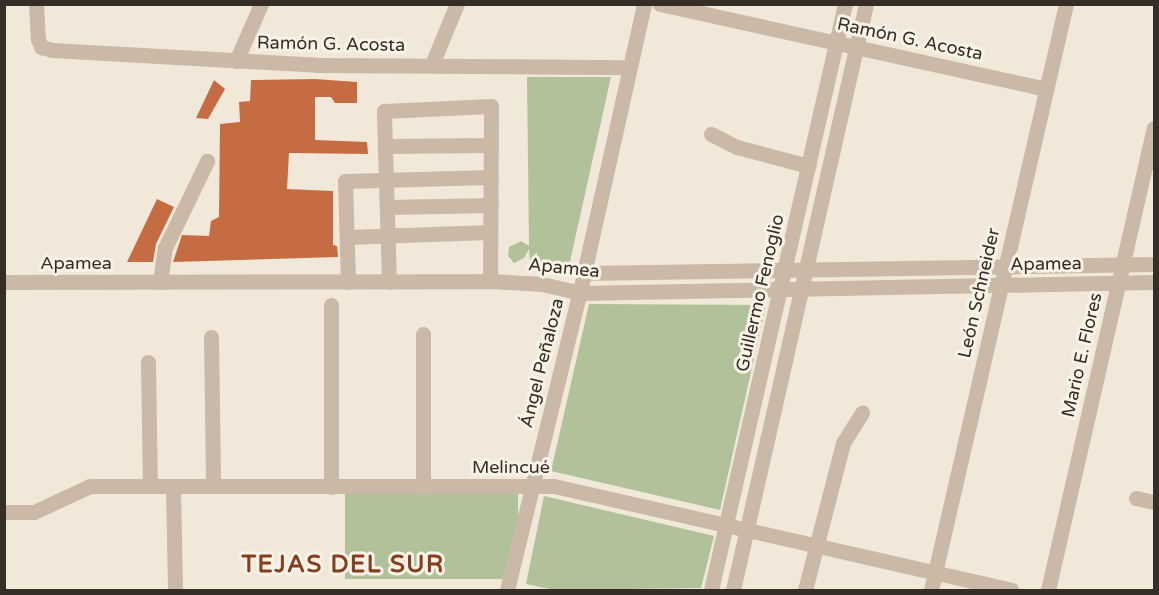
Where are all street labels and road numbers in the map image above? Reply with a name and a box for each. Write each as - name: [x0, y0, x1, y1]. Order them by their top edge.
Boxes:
- street label: Ramón G. Acosta: [835, 13, 985, 65]
- street label: Ramón G. Acosta: [257, 32, 405, 56]
- street label: Guillermo Fenoglio: [731, 212, 789, 374]
- street label: León Schneider: [954, 226, 1004, 360]
- street label: Apamea: [40, 252, 112, 274]
- street label: Apamea: [1010, 253, 1082, 275]
- street label: Apamea: [527, 254, 601, 282]
- street label: Mario E. Flores: [1057, 291, 1107, 419]
- street label: Ángel Peñaloza: [515, 296, 569, 430]
- street label: Melincué: [472, 456, 550, 478]

